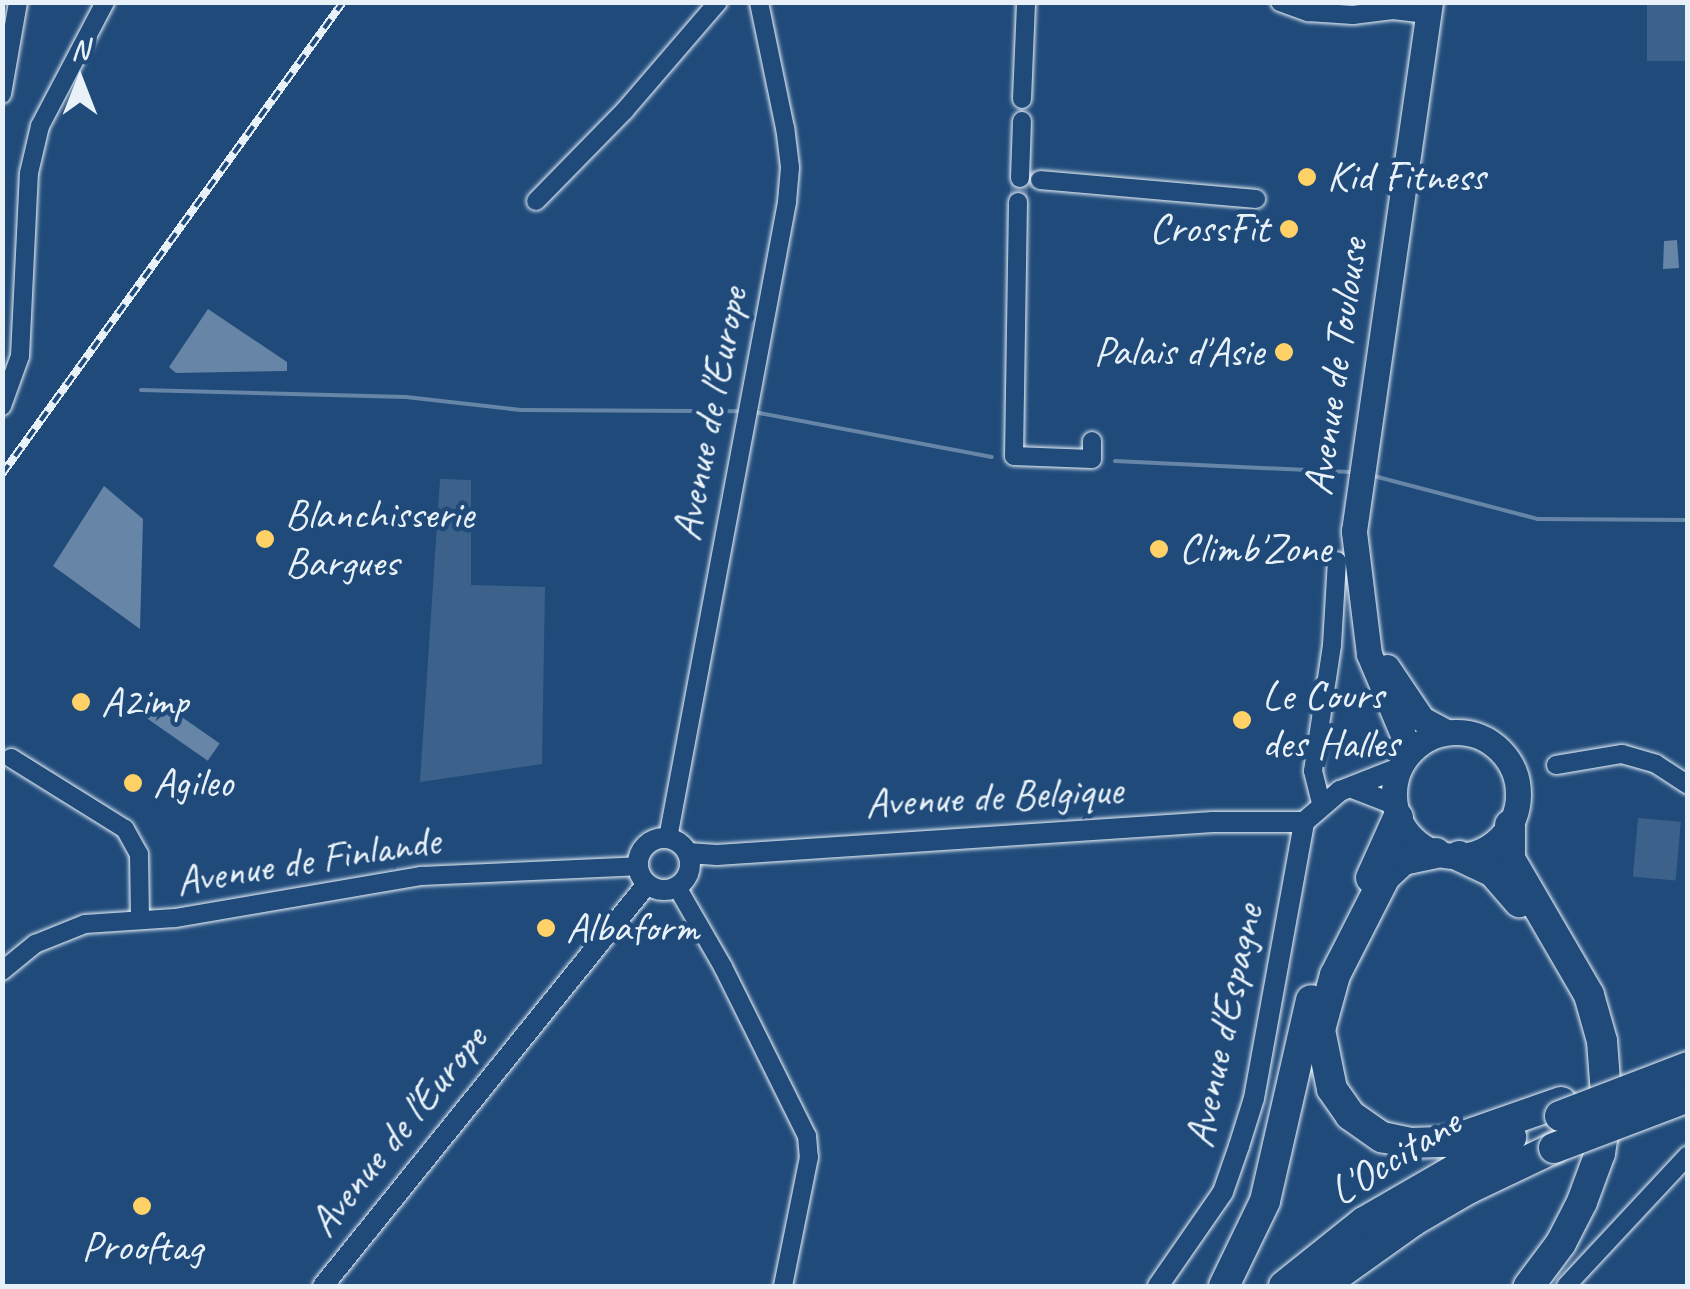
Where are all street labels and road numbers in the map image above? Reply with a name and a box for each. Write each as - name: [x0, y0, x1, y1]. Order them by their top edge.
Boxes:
- street label: Avenue de Toulouse: [1293, 236, 1379, 498]
- street label: Avenue de l'Europe: [661, 283, 759, 545]
- street label: Avenue de Belgique: [864, 765, 1124, 829]
- street label: Avenue de Finlande: [173, 815, 443, 907]
- street label: Avenue d'Espagne: [1174, 900, 1274, 1152]
- street label: Avenue de l'Europe: [298, 1016, 498, 1246]
- street label: L'Occitane: [1320, 1097, 1470, 1217]

